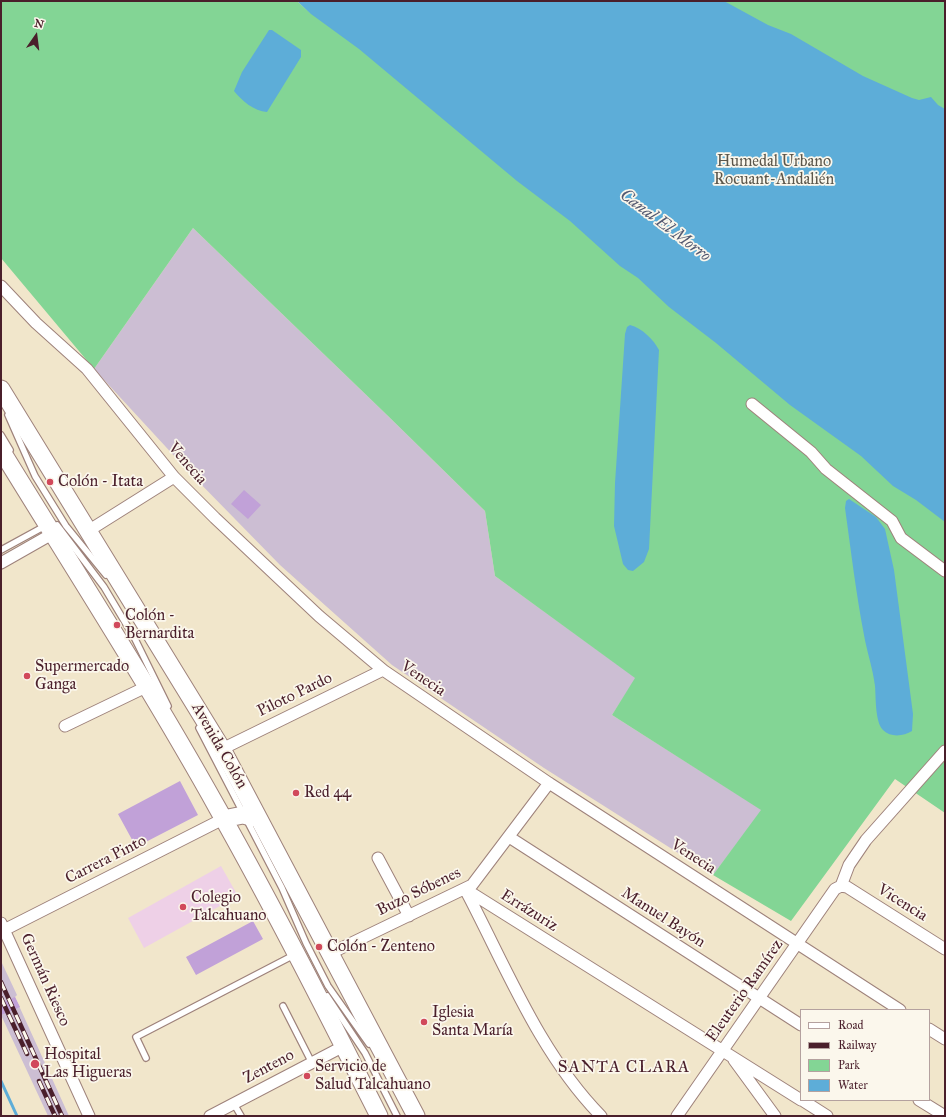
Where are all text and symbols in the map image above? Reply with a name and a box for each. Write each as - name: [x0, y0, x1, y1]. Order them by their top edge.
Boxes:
- north arrow: [16, 16, 56, 56]
- text: N: [33, 16, 45, 31]
- park label: Humedal Urbano Rocuant-Andalién: [714, 152, 834, 190]
- water label: Canal El Morro: [616, 185, 714, 267]
- street label: Venecia: [163, 439, 211, 489]
- place label: Colón - Itata: [58, 472, 143, 492]
- marker: Colón - Itata: [45, 477, 55, 487]
- place label: Colón - Bernardita: [125, 606, 194, 644]
- marker: Colón - Bernardita: [112, 620, 122, 630]
- place label: Supermercado Ganga: [35, 657, 129, 695]
- street label: Venecia: [397, 657, 449, 701]
- street label: Piloto Pardo: [254, 669, 336, 721]
- marker: Supermercado Ganga: [22, 671, 32, 681]
- street label: Avenida Colón: [187, 700, 251, 792]
- place label: Red 44: [304, 783, 351, 803]
- marker: Red 44: [291, 788, 301, 798]
- street label: Carrera Pinto: [62, 831, 150, 889]
- street label: Venecia: [667, 835, 719, 879]
- street label: Buzo Sóbenes: [374, 863, 464, 921]
- street label: Vicencia: [873, 880, 931, 926]
- street label: Manuel Bayón: [617, 884, 709, 952]
- street label: Errázuriz: [497, 886, 561, 936]
- place label: Colegio Talcahuano: [191, 888, 266, 926]
- marker: Colegio Talcahuano: [178, 902, 188, 912]
- street label: Germán Riesco: [16, 931, 74, 1029]
- street label: Eleuterio Ramírez: [702, 936, 788, 1046]
- place label: Colón - Zenteno: [327, 937, 435, 957]
- marker: Colón - Zenteno: [314, 942, 324, 952]
- place label: Iglesia Santa María: [432, 1003, 513, 1041]
- legend: [800, 1009, 930, 1101]
- marker: Iglesia Santa María: [419, 1017, 429, 1027]
- text: Road: [838, 1018, 864, 1032]
- text: Railway: [838, 1038, 876, 1052]
- place label: Hospital Las Higueras: [44, 1045, 132, 1083]
- street label: Zenteno: [240, 1046, 298, 1088]
- place label: Servicio de Salud Talcahuano: [315, 1057, 431, 1095]
- marker: Hospital Las Higueras: [29, 1058, 41, 1070]
- district label: SANTA CLARA: [558, 1058, 690, 1078]
- text: Park: [838, 1058, 860, 1072]
- marker: Servicio de Salud Talcahuano: [302, 1071, 312, 1081]
- text: Water: [838, 1078, 868, 1092]

